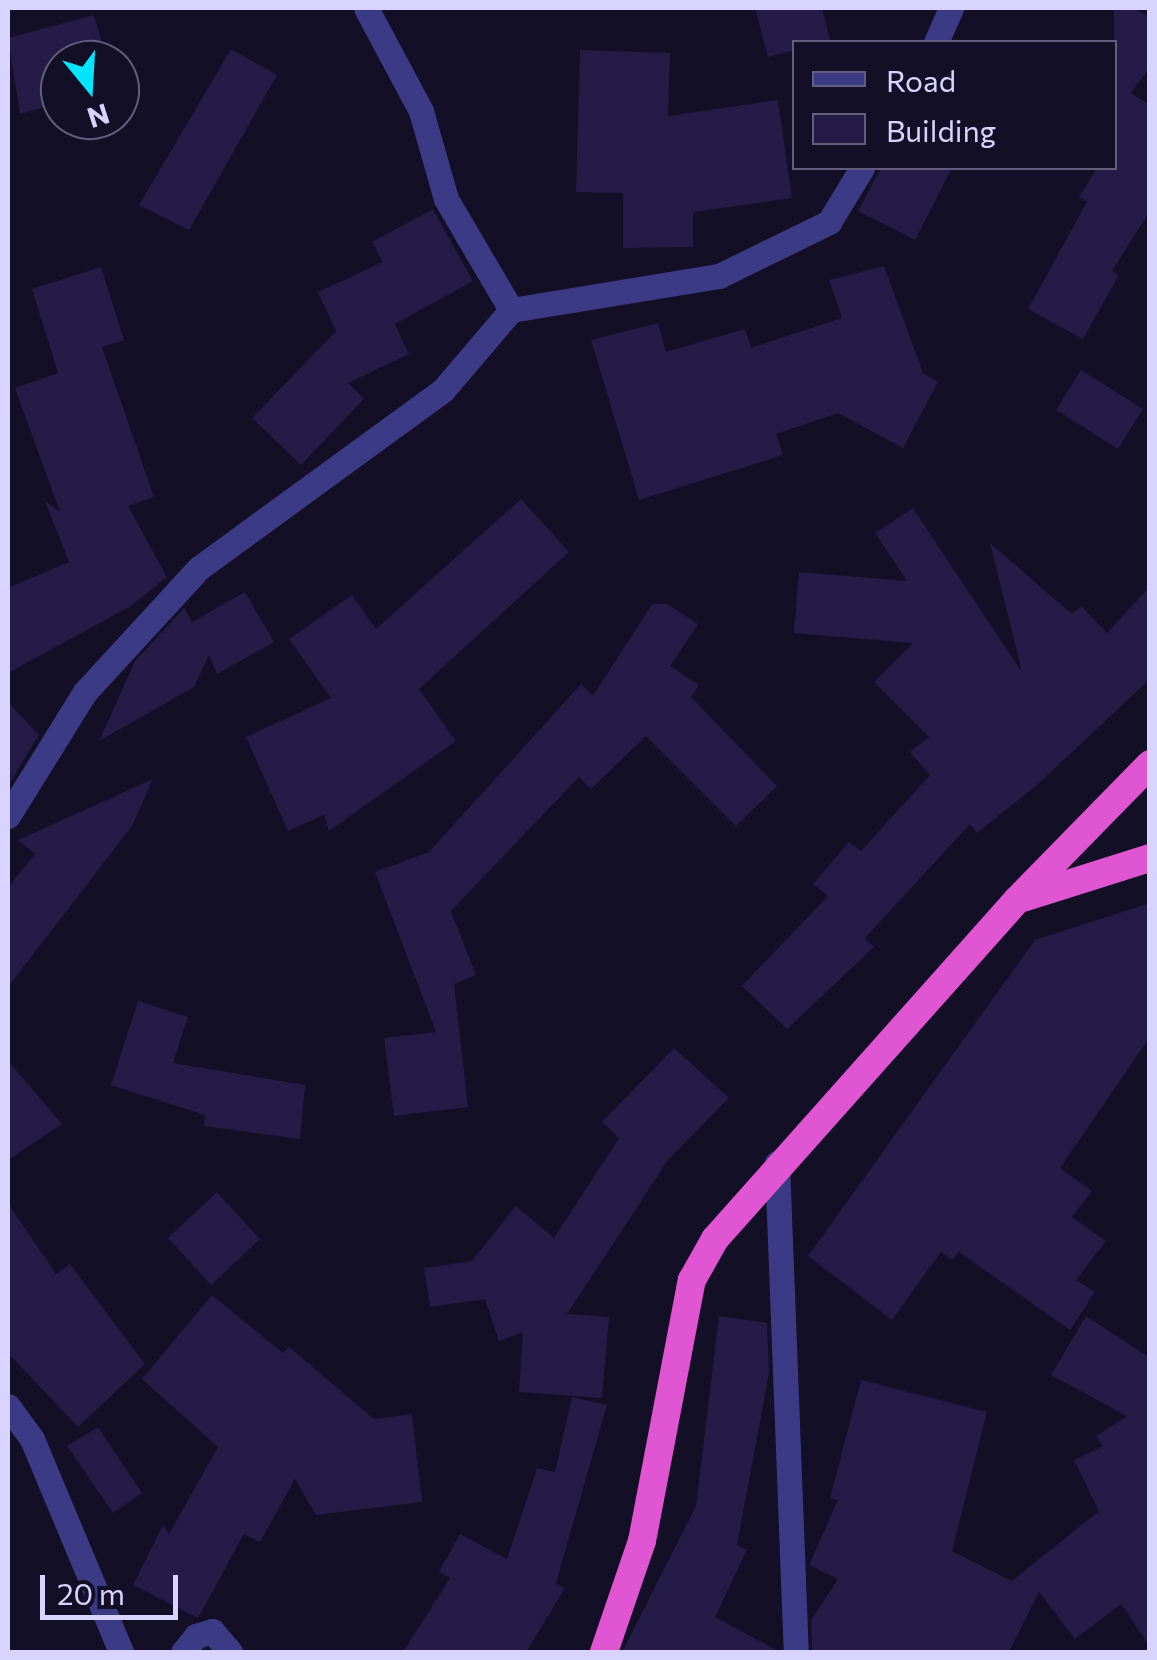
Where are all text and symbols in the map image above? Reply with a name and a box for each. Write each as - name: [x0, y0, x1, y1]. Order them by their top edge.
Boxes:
- north arrow: [40, 40, 140, 140]
- legend: [792, 40, 1117, 170]
- text: Road: [886, 61, 956, 98]
- text: N: [83, 97, 114, 136]
- text: Building: [886, 111, 996, 148]
- scale bar: [45, 1555, 182, 1617]
- text: 20 m: [57, 1574, 125, 1611]

